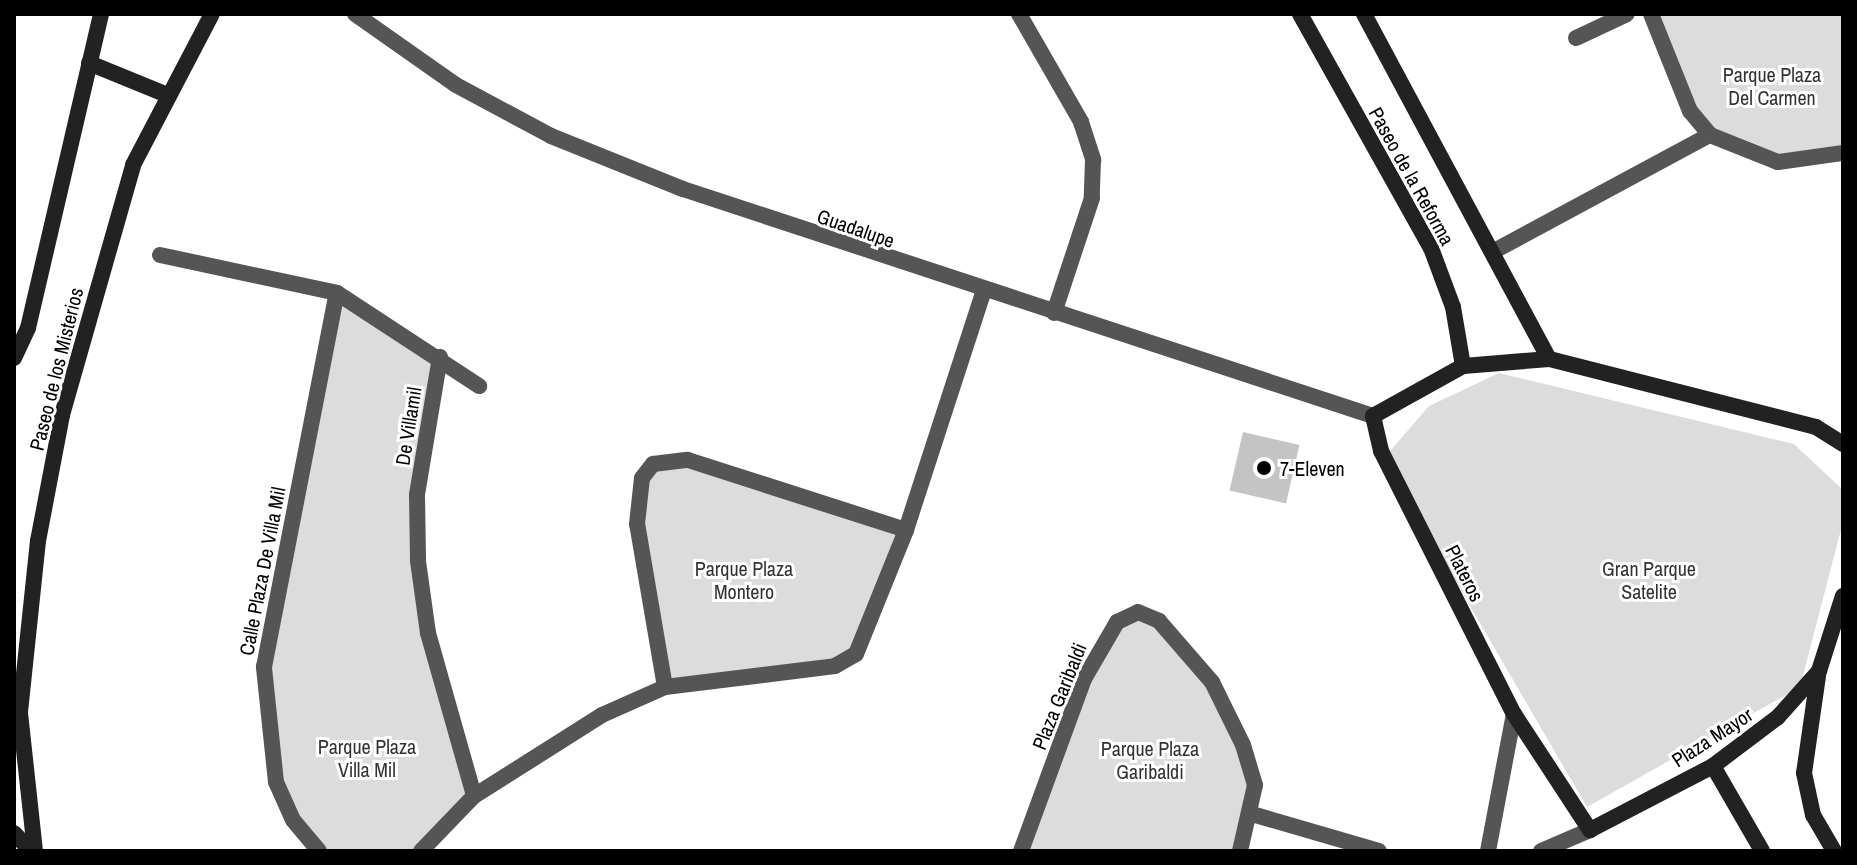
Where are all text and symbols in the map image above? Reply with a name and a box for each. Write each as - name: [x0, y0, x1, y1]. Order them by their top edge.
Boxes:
- park label: Parque Plaza Del Carmen: [1723, 62, 1821, 109]
- street label: Paseo de la Reforma: [1364, 103, 1460, 249]
- street label: Guadalupe: [814, 204, 898, 252]
- street label: Paseo de los Misterios: [24, 285, 88, 453]
- street label: De Villamil: [390, 385, 426, 467]
- place label: 7-Eleven: [1280, 456, 1345, 480]
- marker: 7-Eleven: [1255, 459, 1273, 477]
- street label: Calle Plaza De Villa Mil: [234, 485, 290, 657]
- street label: Plateros: [1441, 541, 1489, 605]
- park label: Parque Plaza Montero: [695, 556, 793, 603]
- park label: Gran Parque Satelite: [1602, 557, 1696, 604]
- street label: Plaza Garibaldi: [1027, 639, 1091, 753]
- street label: Plaza Mayor: [1667, 702, 1757, 772]
- park label: Parque Plaza Villa Mil: [318, 734, 416, 781]
- park label: Parque Plaza Garibaldi: [1101, 737, 1199, 784]

